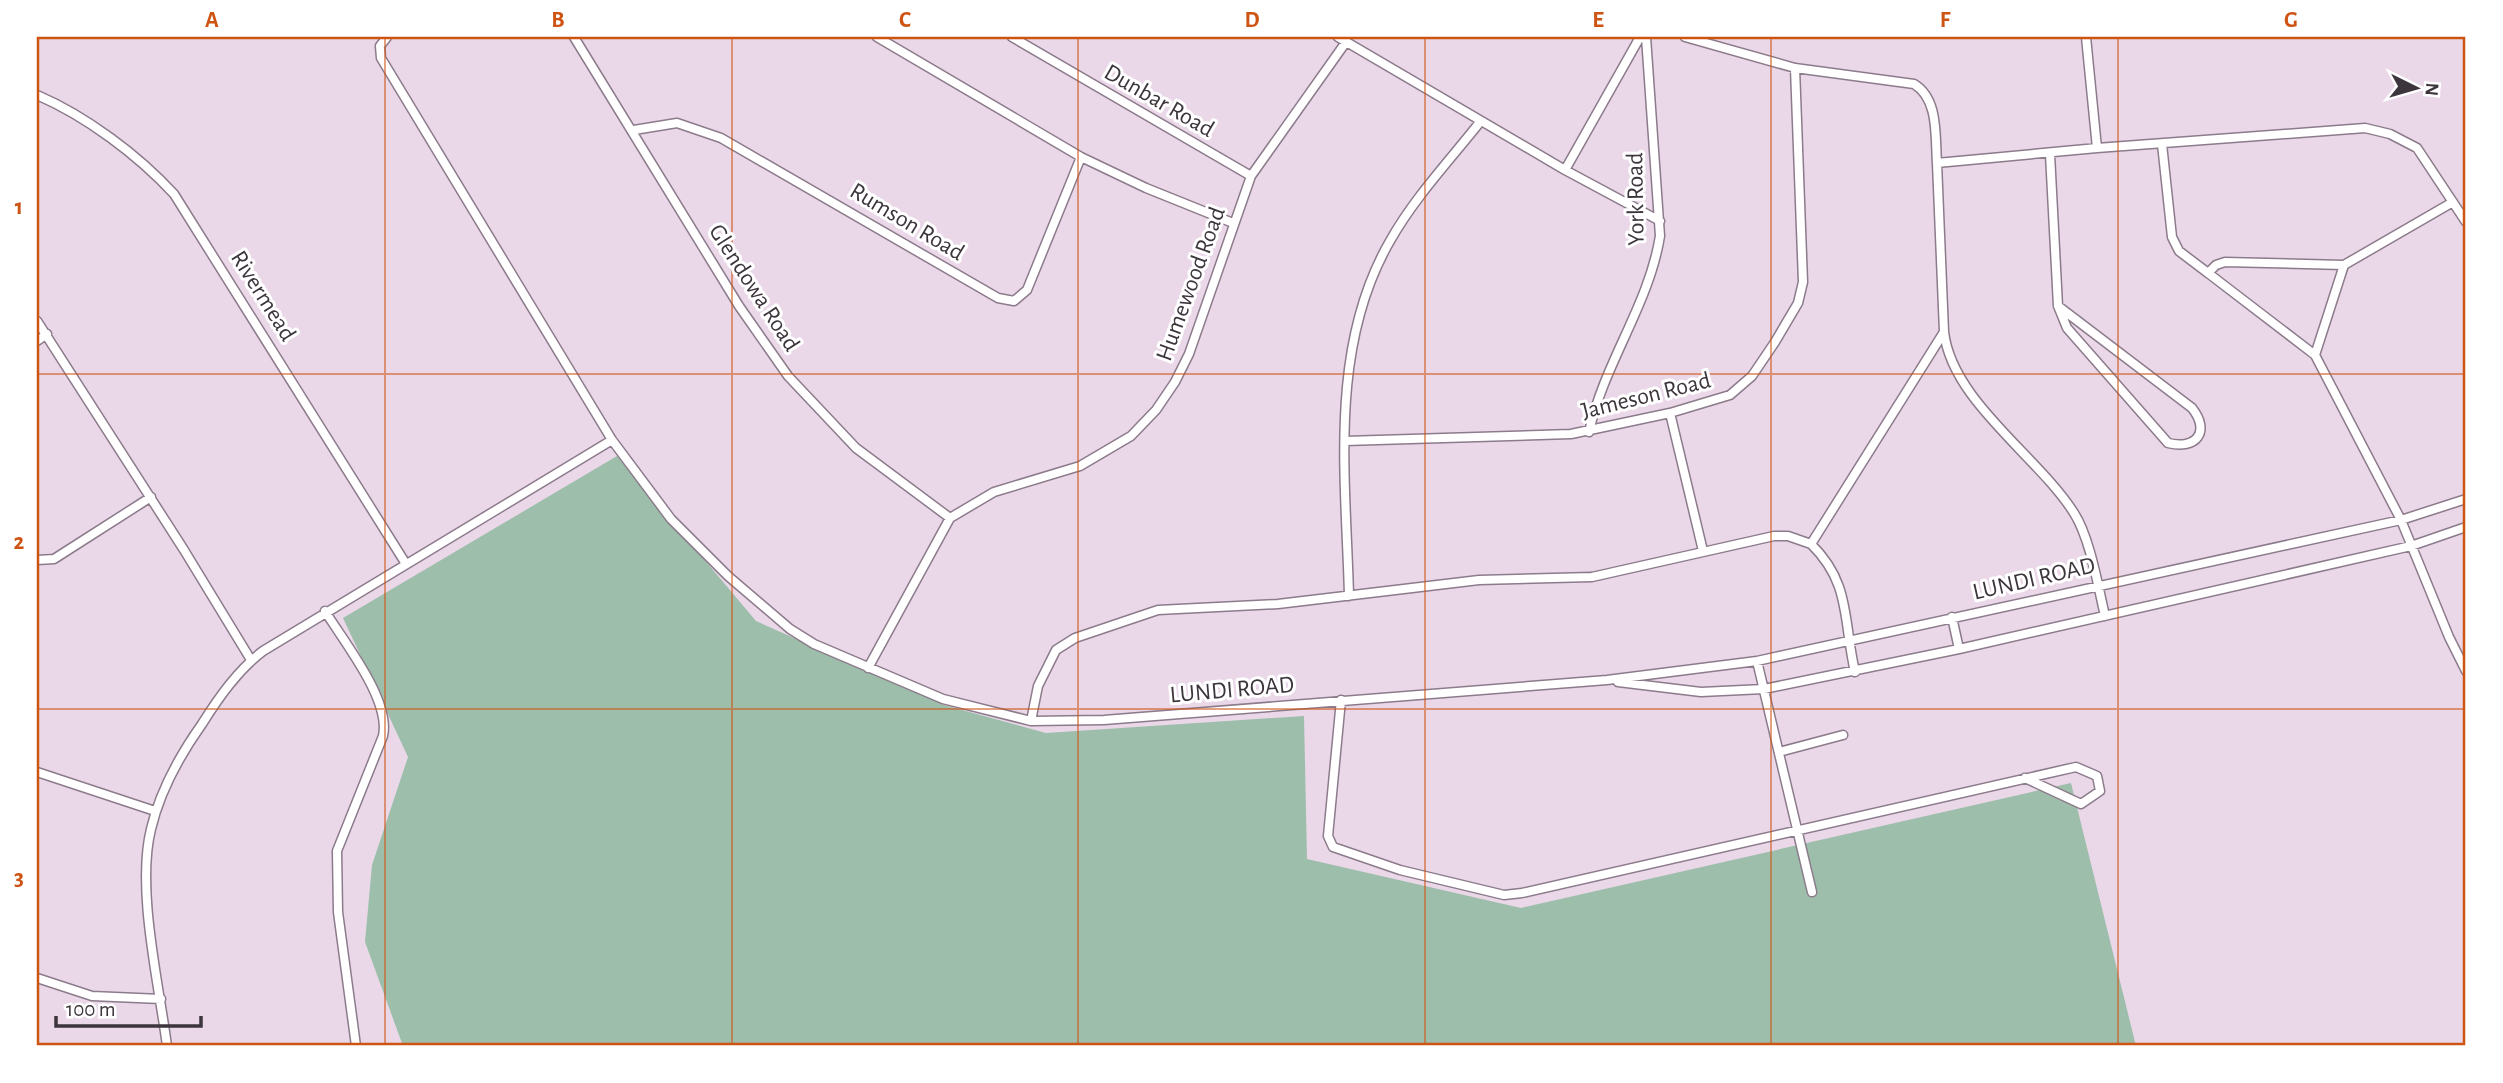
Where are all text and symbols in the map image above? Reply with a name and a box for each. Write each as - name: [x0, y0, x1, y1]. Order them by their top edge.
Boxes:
- text: A: [205, 9, 219, 32]
- text: B: [551, 9, 565, 32]
- text: C: [899, 9, 911, 32]
- text: D: [1244, 9, 1260, 32]
- text: E: [1592, 9, 1604, 32]
- text: F: [1940, 9, 1951, 32]
- text: G: [2284, 9, 2298, 32]
- north arrow: [2380, 52, 2450, 122]
- street label: Dunbar Road: [1100, 60, 1218, 142]
- text: N: [2421, 82, 2441, 97]
- street label: York Road: [1623, 152, 1649, 246]
- street label: Rumson Road: [846, 179, 968, 265]
- text: 1: [15, 196, 23, 219]
- street label: Humewood Road: [1152, 204, 1230, 364]
- street label: Glendowa Road: [704, 220, 804, 356]
- street label: Rivermead: [226, 247, 300, 345]
- street label: Jameson Road: [1579, 368, 1713, 424]
- text: 2: [14, 531, 25, 554]
- street label: LUNDI ROAD: [1971, 553, 2097, 605]
- street label: LUNDI ROAD: [1169, 673, 1295, 707]
- text: 3: [14, 867, 24, 890]
- scale bar: [56, 985, 201, 1029]
- text: 100 m: [66, 999, 116, 1020]

